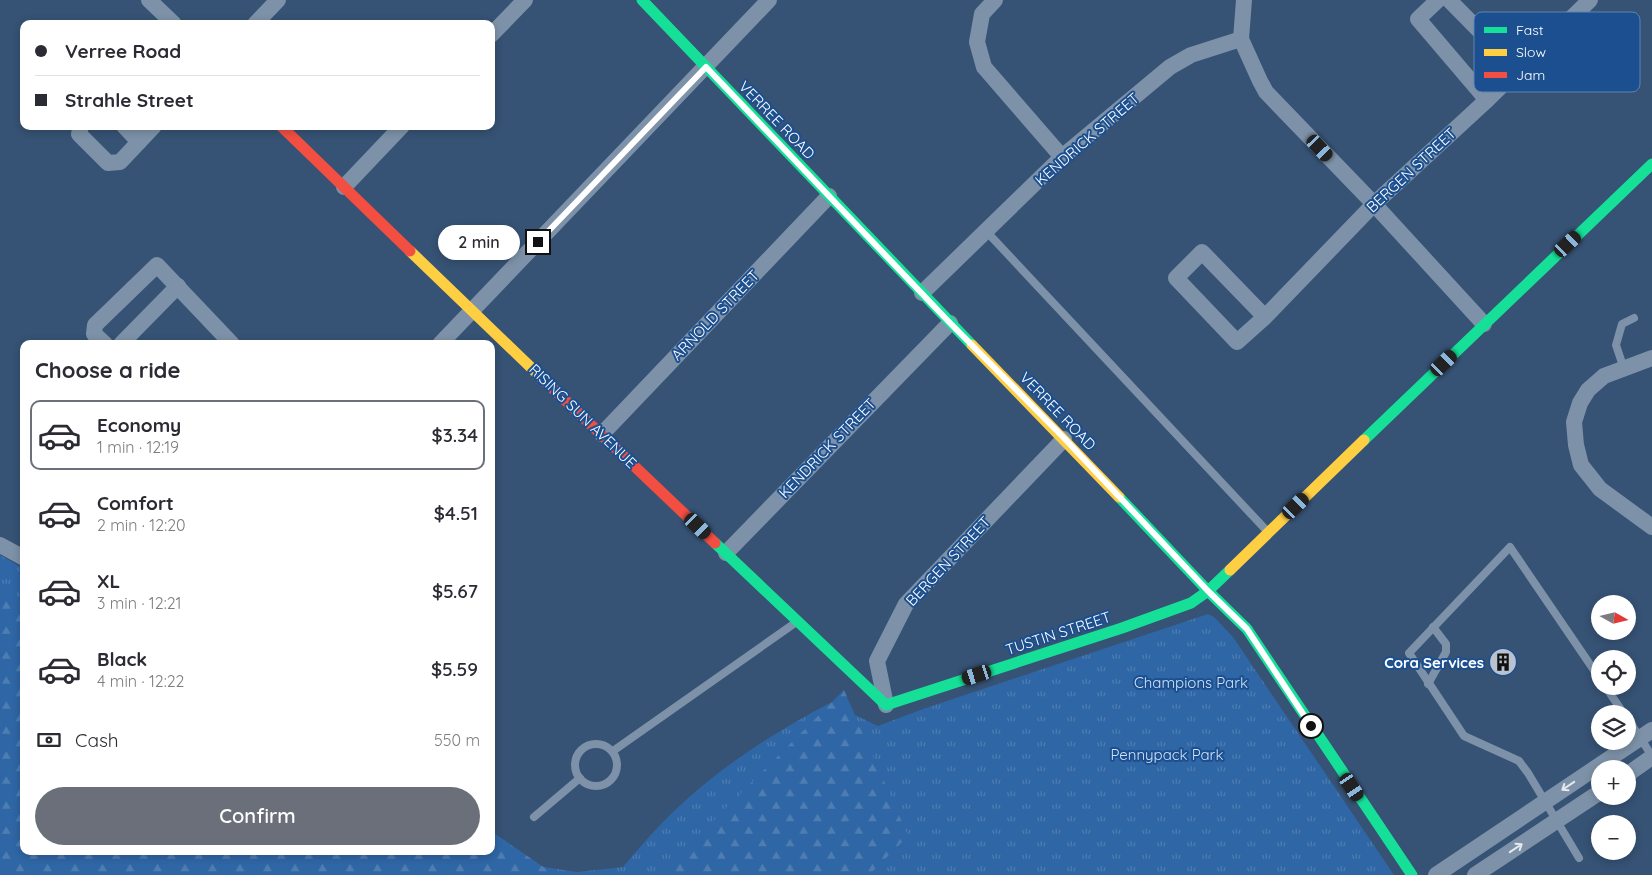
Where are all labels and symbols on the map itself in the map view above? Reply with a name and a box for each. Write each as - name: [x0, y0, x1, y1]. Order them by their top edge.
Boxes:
- legend: [1474, 12, 1640, 92]
- text: Fast: [1516, 21, 1544, 39]
- text: Slow: [1516, 43, 1546, 61]
- text: Jam: [1516, 66, 1545, 84]
- street label: VERREE ROAD: [735, 77, 819, 163]
- street label: KENDRICK STREET: [1031, 89, 1143, 189]
- street label: BERGEN STREET: [1362, 124, 1460, 216]
- car: [1304, 132, 1335, 164]
- callout: 2 min: [438, 224, 520, 260]
- car: [1551, 228, 1584, 260]
- route end: [527, 231, 549, 253]
- street label: ARNOLD STREET: [667, 266, 763, 364]
- car: [1428, 347, 1460, 379]
- street label: RISING SUN AVENUE: [525, 360, 641, 472]
- street label: VERREE ROAD: [1016, 368, 1100, 454]
- street label: KENDRICK STREET: [774, 394, 880, 502]
- car: [1280, 490, 1312, 522]
- car: [681, 510, 714, 542]
- street label: BERGEN STREET: [902, 512, 994, 610]
- north arrow: [1591, 595, 1636, 640]
- street label: TUSTIN STREET: [1003, 607, 1113, 659]
- building icon: Cora Services: [1488, 647, 1518, 677]
- place label: Cora Services: [1384, 653, 1484, 672]
- car: [960, 663, 993, 687]
- park label: Champions Park: [1134, 673, 1248, 692]
- route start: [1300, 715, 1322, 737]
- park label: Pennypack Park: [1111, 745, 1223, 764]
- car: [1337, 770, 1366, 804]
- one-way arrow: [1561, 781, 1575, 791]
- one-way arrow: [1509, 843, 1523, 853]

